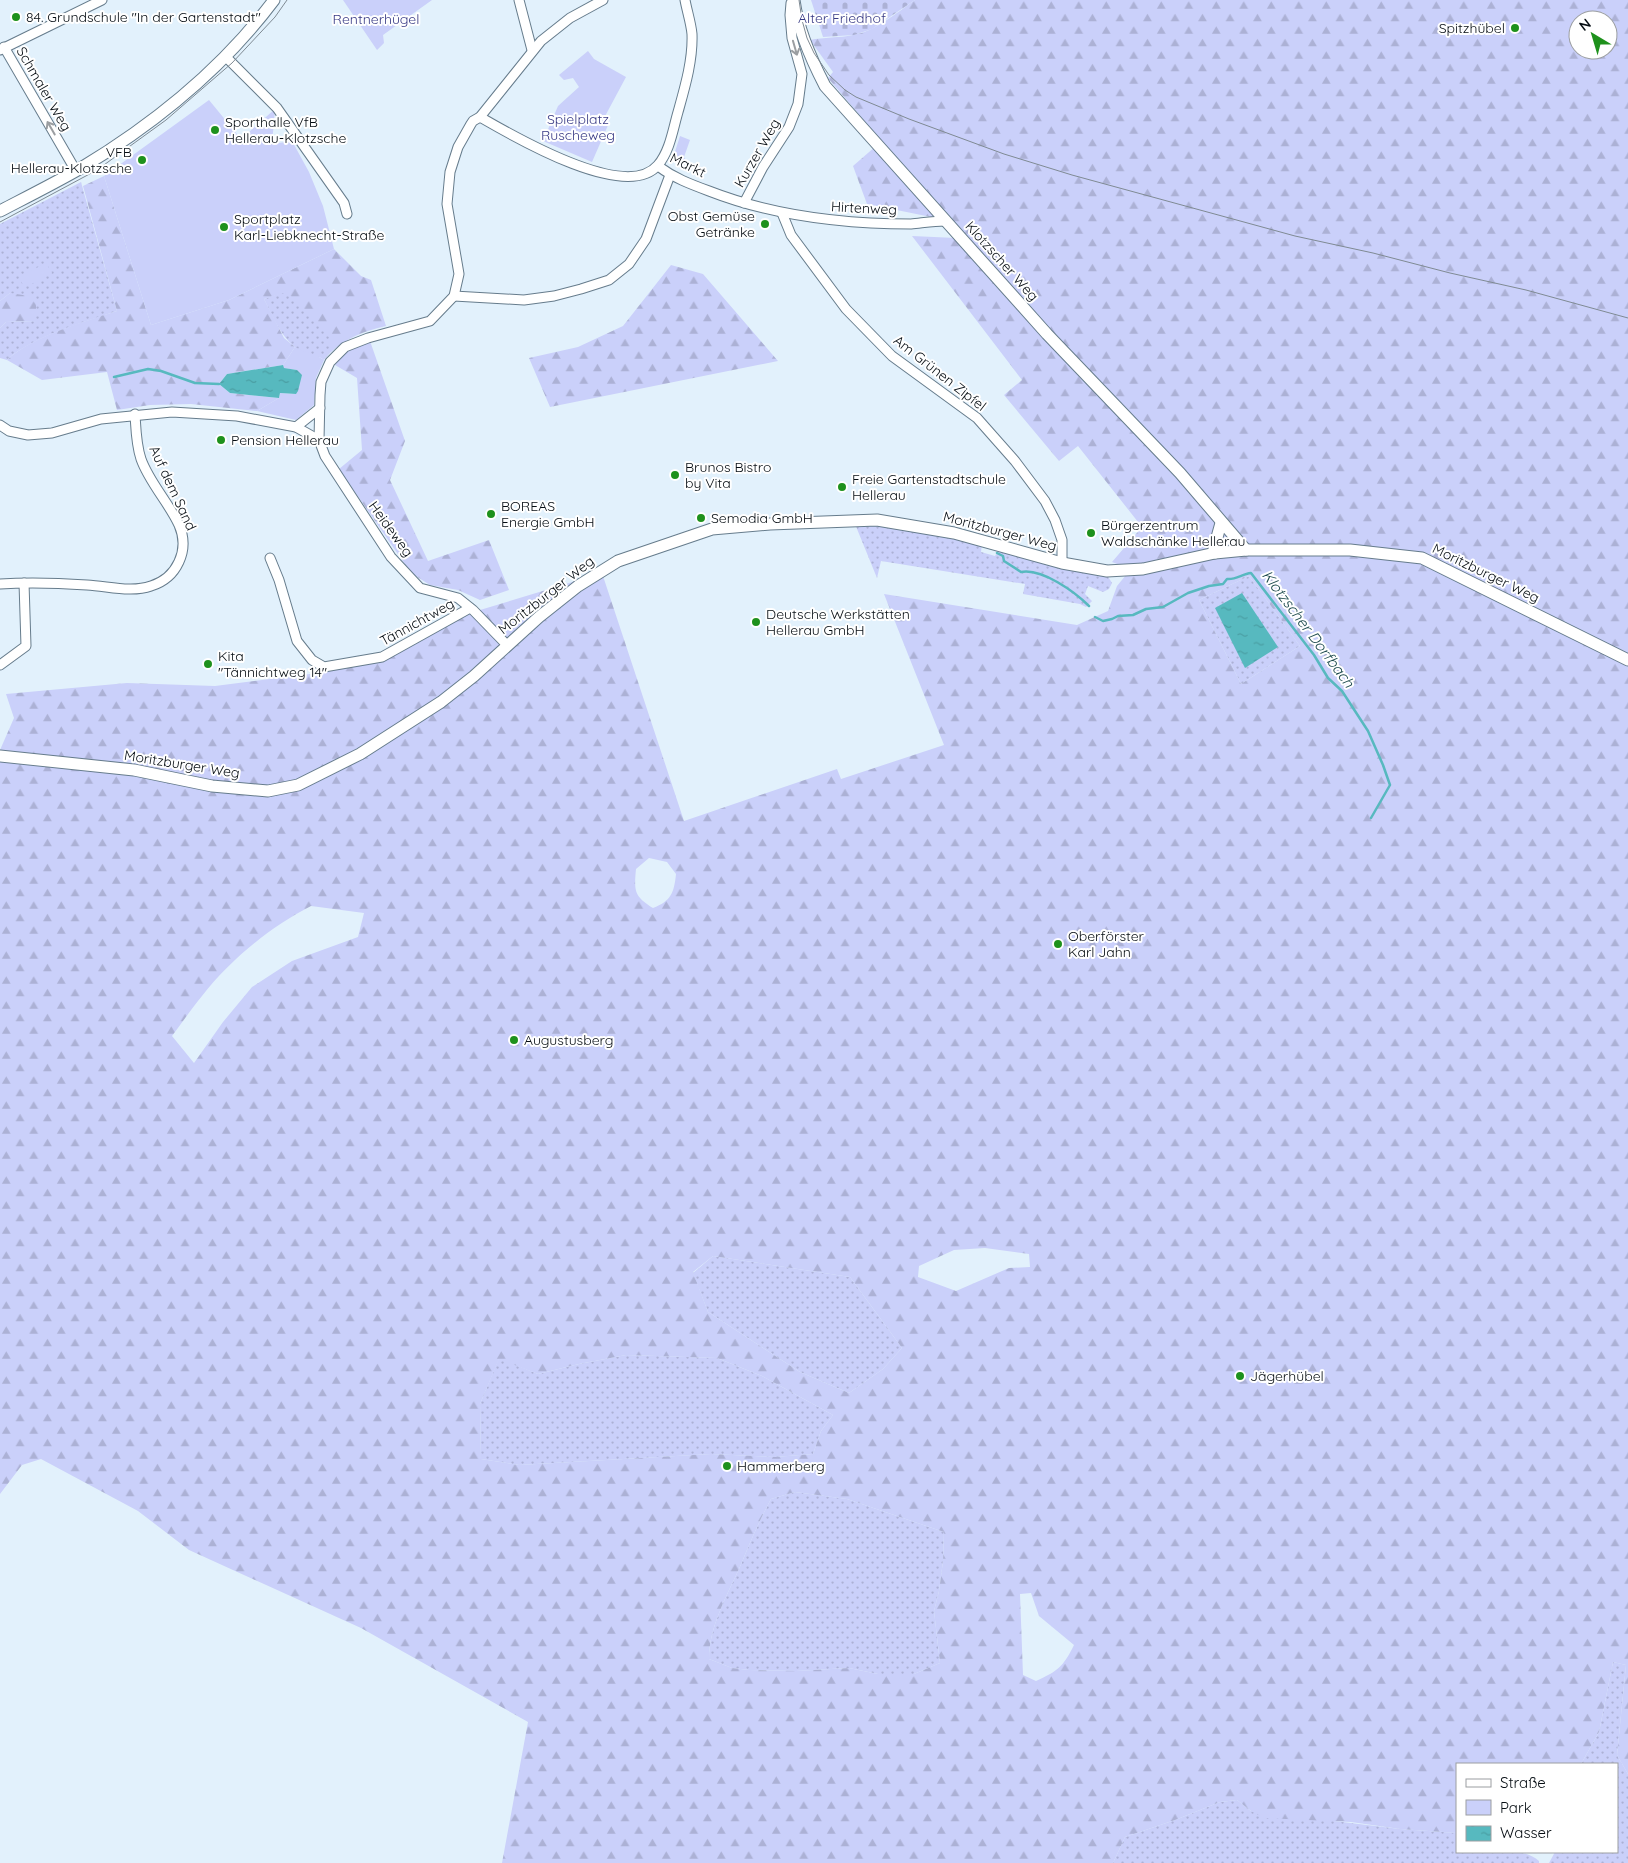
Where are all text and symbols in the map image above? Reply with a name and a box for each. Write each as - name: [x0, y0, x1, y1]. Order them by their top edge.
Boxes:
- place label: 84. Grundschule "In der Gartenstadt": [26, 8, 261, 26]
- park label: Alter Friedhof: [798, 9, 886, 27]
- park label: Rentnerhügel: [333, 10, 419, 28]
- north arrow: [1568, 10, 1618, 60]
- marker: 84. Grundschule "In der Gartenstadt": [10, 11, 22, 23]
- text: N: [1575, 14, 1595, 35]
- place label: Spitzhübel: [1439, 19, 1505, 37]
- marker: Spitzhübel: [1509, 22, 1521, 34]
- one-way arrow: [791, 40, 800, 56]
- street label: Schmaler Weg: [13, 44, 75, 134]
- park label: Spielplatz Ruscheweg: [541, 110, 615, 144]
- place label: Sporthalle VfB Hellerau-Klotzsche: [225, 113, 346, 147]
- street label: Kurzer Weg: [730, 115, 784, 191]
- one-way arrow: [46, 122, 56, 136]
- marker: Sporthalle VfB Hellerau-Klotzsche: [209, 124, 221, 136]
- place label: VFB Hellerau-Klotzsche: [11, 143, 132, 177]
- street label: Markt: [667, 149, 709, 181]
- marker: VFB Hellerau-Klotzsche: [136, 154, 148, 166]
- street label: Hirtenweg: [830, 197, 898, 219]
- place label: Obst Gemüse Getränke: [668, 207, 755, 241]
- place label: Sportplatz Karl-Liebknecht-Straße: [234, 210, 385, 244]
- street label: Klotzscher Weg: [961, 217, 1043, 305]
- marker: Obst Gemüse Getränke: [759, 218, 771, 230]
- marker: Sportplatz Karl-Liebknecht-Straße: [218, 221, 230, 233]
- street label: Am Grünen Zipfel: [890, 331, 990, 415]
- place label: Pension Hellerau: [231, 431, 339, 449]
- marker: Pension Hellerau: [215, 434, 227, 446]
- street label: Auf dem Sand: [145, 443, 201, 533]
- place label: Brunos Bistro by Vita: [685, 458, 771, 492]
- marker: Brunos Bistro by Vita: [669, 469, 681, 481]
- place label: Freie Gartenstadtschule Hellerau: [852, 470, 1006, 504]
- marker: Freie Gartenstadtschule Hellerau: [836, 481, 848, 493]
- place label: BOREAS Energie GmbH: [501, 497, 595, 531]
- street label: Heideweg: [365, 498, 417, 560]
- street label: Moritzburger Weg: [941, 507, 1059, 555]
- marker: BOREAS Energie GmbH: [485, 508, 497, 520]
- place label: Semodia GmbH: [711, 509, 813, 527]
- marker: Semodia GmbH: [695, 512, 707, 524]
- place label: Bürgerzentrum Waldschänke Hellerau: [1101, 516, 1245, 550]
- marker: Bürgerzentrum Waldschänke Hellerau: [1085, 527, 1097, 539]
- street label: Moritzburger Weg: [1429, 539, 1543, 607]
- street label: Moritzburger Weg: [494, 552, 598, 638]
- water label: Klotzscher Dorfbach: [1258, 566, 1359, 692]
- street label: Tännichtweg: [377, 594, 457, 650]
- place label: Deutsche Werkstätten Hellerau GmbH: [766, 605, 910, 639]
- marker: Deutsche Werkstätten Hellerau GmbH: [750, 616, 762, 628]
- place label: Kita "Tännichtweg 14": [218, 647, 327, 681]
- marker: Kita "Tännichtweg 14": [202, 658, 214, 670]
- street label: Moritzburger Weg: [123, 746, 241, 782]
- place label: Oberförster Karl Jahn: [1068, 927, 1145, 961]
- marker: Oberförster Karl Jahn: [1052, 938, 1064, 950]
- place label: Augustusberg: [524, 1031, 614, 1049]
- marker: Augustusberg: [508, 1034, 520, 1046]
- place label: Jägerhübel: [1250, 1367, 1324, 1385]
- marker: Jägerhübel: [1234, 1370, 1246, 1382]
- place label: Hammerberg: [737, 1457, 825, 1475]
- marker: Hammerberg: [721, 1460, 733, 1472]
- legend: [1456, 1763, 1618, 1853]
- text: Straße: [1500, 1773, 1546, 1792]
- text: Park: [1500, 1798, 1532, 1817]
- text: Wasser: [1500, 1823, 1552, 1842]

